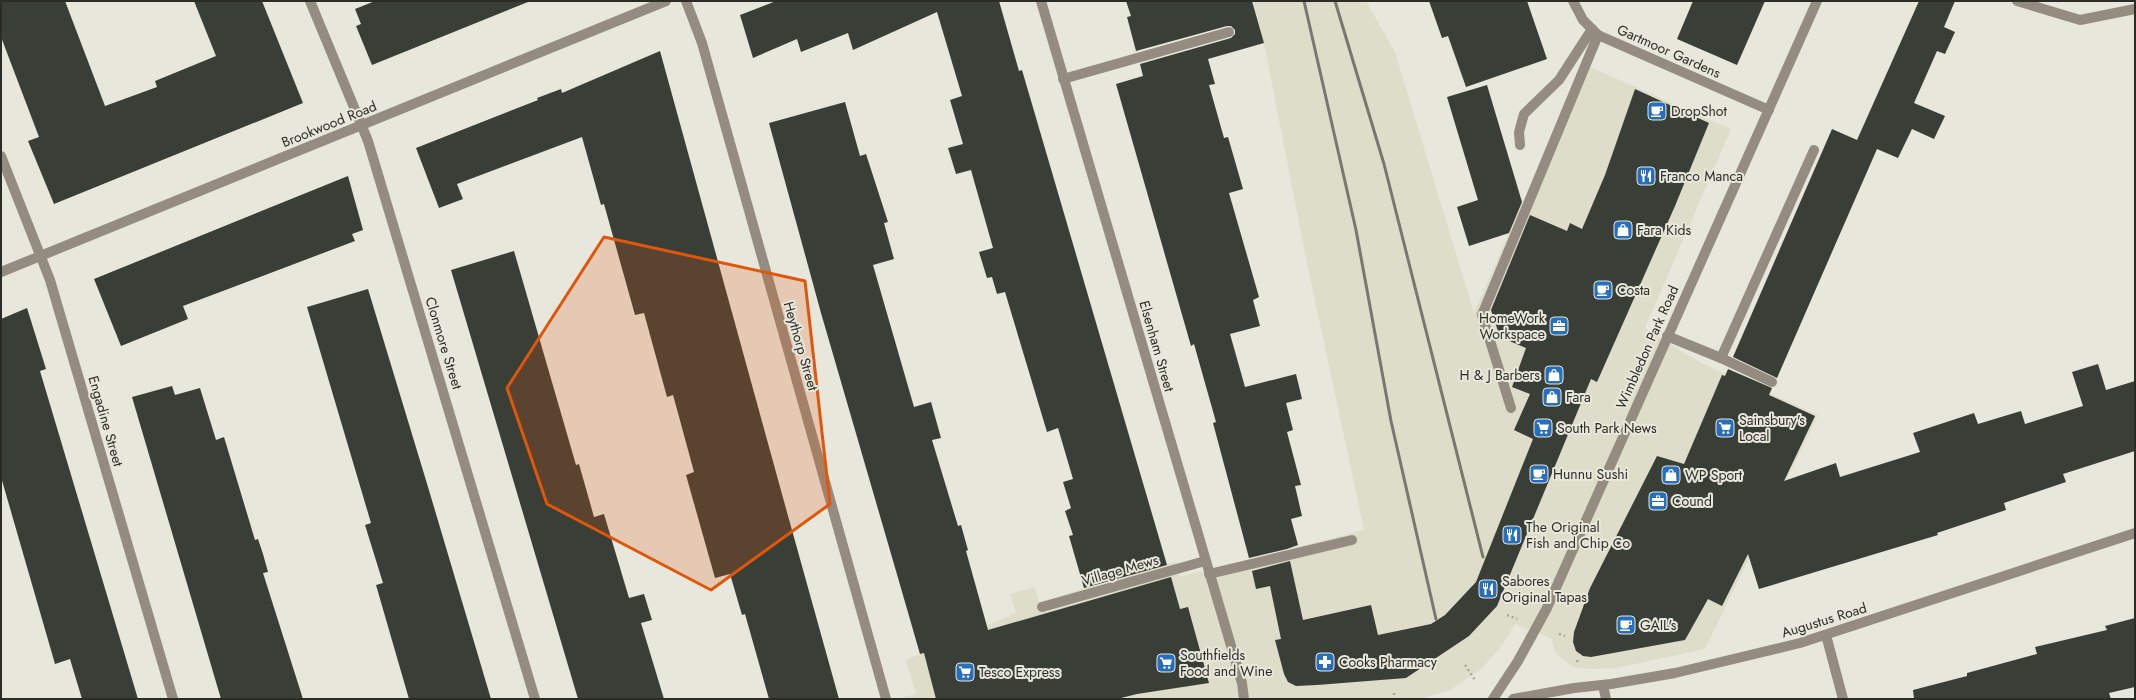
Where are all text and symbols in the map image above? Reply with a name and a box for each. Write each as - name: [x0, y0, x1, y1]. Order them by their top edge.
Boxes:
- street label: Gartmoor Gardens: [1614, 19, 1724, 83]
- street label: Brookwood Road: [278, 96, 380, 152]
- cafe icon: DropShot: [1646, 100, 1668, 122]
- place label: DropShot: [1671, 101, 1727, 121]
- restaurant icon: Franco Manca: [1635, 165, 1657, 187]
- place label: Franco Manca: [1660, 166, 1743, 186]
- shop icon: Fara Kids: [1612, 219, 1634, 241]
- place label: Fara Kids: [1637, 220, 1692, 240]
- cafe icon: Costa: [1592, 279, 1614, 301]
- place label: Costa: [1617, 280, 1650, 300]
- street label: Wimbledon Park Road: [1611, 282, 1683, 412]
- street label: Clonmore Street: [420, 294, 468, 392]
- street label: Elsenham Street: [1134, 298, 1180, 394]
- street label: Heythorp Street: [779, 299, 823, 394]
- place label: HomeWork Workspace: [1479, 308, 1546, 344]
- office icon: HomeWork Workspace: [1548, 315, 1570, 337]
- shop icon: H & J Barbers: [1543, 364, 1565, 386]
- place label: H & J Barbers: [1460, 365, 1540, 385]
- street label: Engadine Street: [83, 373, 129, 469]
- shop icon: Fara: [1541, 386, 1563, 408]
- place label: Fara: [1566, 387, 1591, 407]
- place label: Sainsbury's Local: [1739, 410, 1805, 446]
- supermarket icon: South Park News: [1532, 417, 1554, 439]
- supermarket icon: Sainsbury's Local: [1714, 417, 1736, 439]
- place label: South Park News: [1557, 418, 1657, 438]
- cafe icon: Hunnu Sushi: [1528, 463, 1550, 485]
- place label: Hunnu Sushi: [1553, 464, 1628, 484]
- shop icon: WP Sport: [1660, 464, 1682, 486]
- place label: WP Sport: [1685, 465, 1743, 485]
- office icon: Cound: [1647, 490, 1669, 512]
- place label: Cound: [1672, 491, 1712, 511]
- place label: The Original Fish and Chip Co: [1526, 517, 1630, 553]
- restaurant icon: The Original Fish and Chip Co: [1501, 524, 1523, 546]
- street label: Village Mews: [1079, 549, 1161, 590]
- place label: Sabores Original Tapas: [1502, 571, 1587, 607]
- restaurant icon: Sabores Original Tapas: [1477, 578, 1499, 600]
- street label: Augustus Road: [1779, 598, 1869, 642]
- cafe icon: GAIL's: [1615, 614, 1637, 636]
- place label: GAIL's: [1640, 615, 1677, 635]
- place label: Southfields Food and Wine: [1180, 645, 1272, 681]
- pharmacy icon: Cooks Pharmacy: [1314, 651, 1336, 673]
- supermarket icon: Southfields Food and Wine: [1155, 652, 1177, 674]
- place label: Cooks Pharmacy: [1339, 652, 1438, 672]
- supermarket icon: Tesco Express: [954, 661, 976, 683]
- place label: Tesco Express: [979, 662, 1061, 682]

